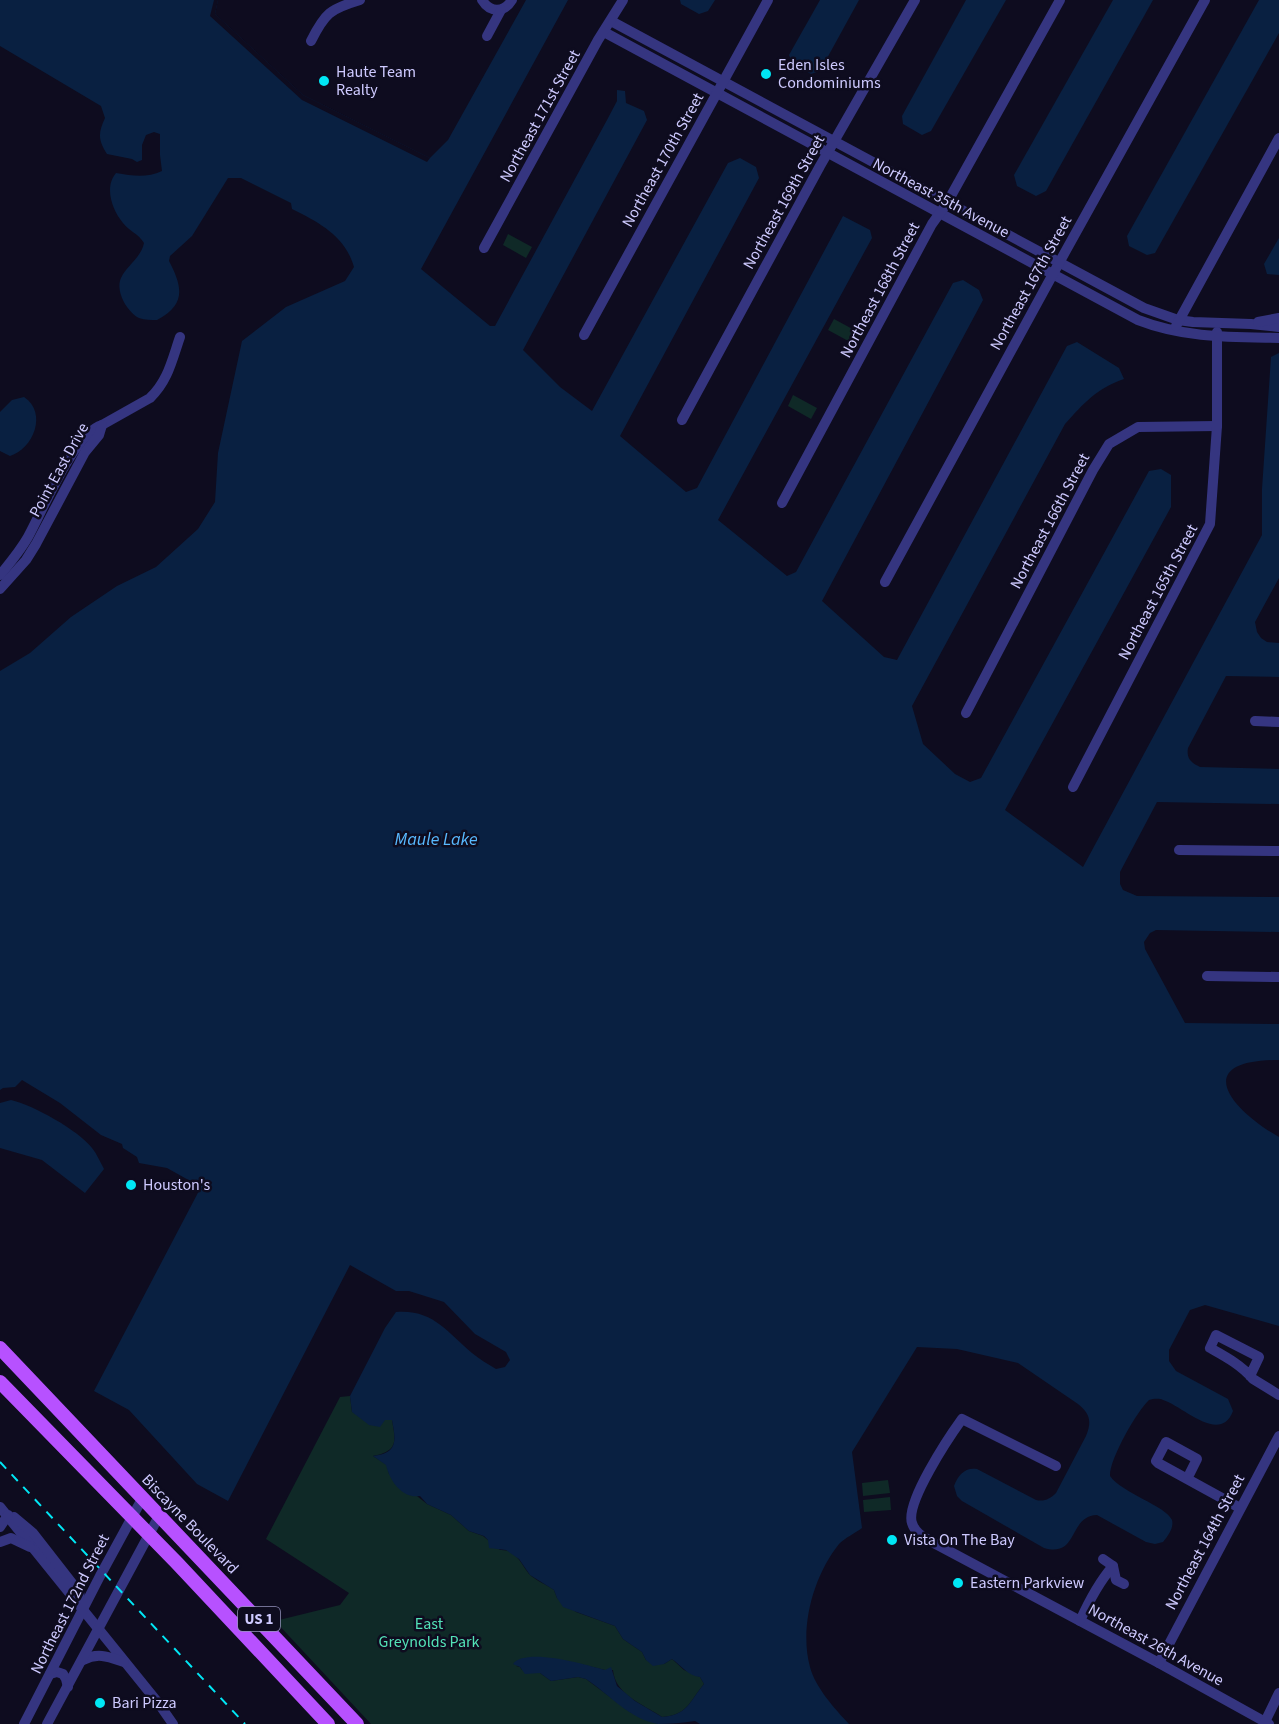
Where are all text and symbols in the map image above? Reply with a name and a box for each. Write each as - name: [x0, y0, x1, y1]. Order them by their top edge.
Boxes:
- street label: Northeast 171st Street: [494, 45, 586, 186]
- place label: Eden Isles Condominiums: [778, 54, 881, 94]
- place label: Haute Team Realty: [336, 61, 416, 101]
- marker: Eden Isles Condominiums: [759, 67, 773, 81]
- marker: Haute Team Realty: [317, 74, 331, 88]
- street label: Northeast 170th Street: [617, 88, 709, 231]
- street label: Northeast 169th Street: [738, 130, 830, 273]
- street label: Northeast 35th Avenue: [869, 153, 1013, 243]
- street label: Northeast 167th Street: [985, 211, 1077, 354]
- street label: Northeast 168th Street: [835, 218, 925, 362]
- street label: Point East Drive: [24, 419, 94, 521]
- street label: Northeast 166th Street: [1005, 449, 1095, 593]
- street label: Northeast 165th Street: [1113, 520, 1203, 664]
- water label: Maule Lake: [394, 827, 478, 852]
- place label: Houston's: [143, 1174, 210, 1196]
- marker: Houston's: [124, 1178, 138, 1192]
- street label: Biscayne Boulevard: [137, 1469, 243, 1579]
- street label: Northeast 164th Street: [1160, 1470, 1250, 1614]
- place label: Vista On The Bay: [904, 1529, 1015, 1551]
- street label: Northeast 172nd Street: [25, 1530, 115, 1678]
- marker: Vista On The Bay: [885, 1533, 899, 1547]
- place label: Eastern Parkview: [970, 1572, 1085, 1594]
- marker: Eastern Parkview: [951, 1576, 965, 1590]
- street label: Northeast 26th Avenue: [1084, 1599, 1228, 1691]
- road number: US 1: [238, 1607, 280, 1631]
- park label: East Greynolds Park: [379, 1613, 480, 1653]
- place label: Bari Pizza: [112, 1692, 176, 1714]
- marker: Bari Pizza: [93, 1696, 107, 1710]

